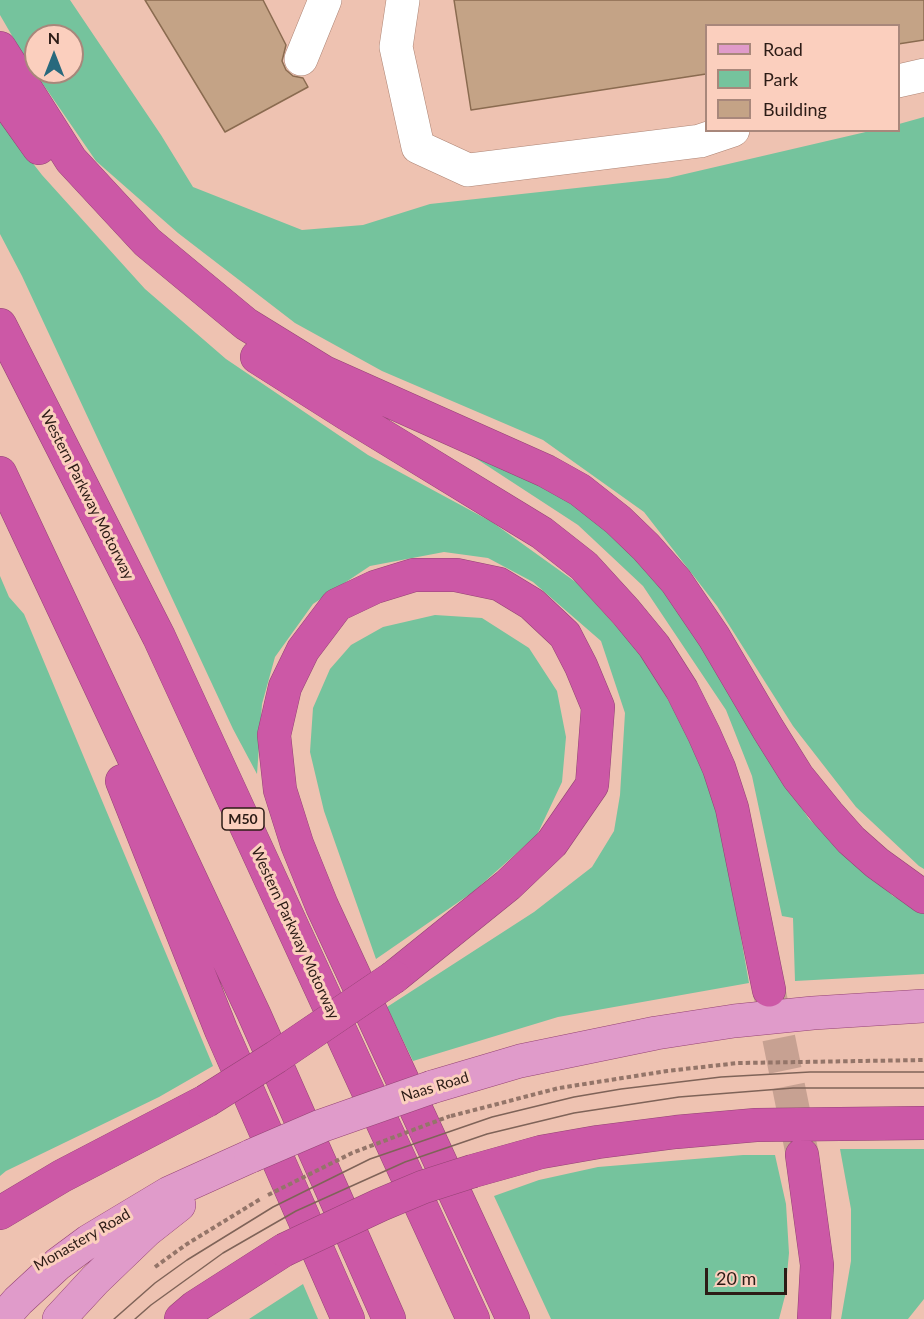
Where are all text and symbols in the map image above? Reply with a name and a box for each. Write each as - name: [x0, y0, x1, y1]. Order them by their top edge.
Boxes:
- north arrow: [24, 24, 84, 84]
- legend: [705, 24, 900, 132]
- text: N: [48, 28, 60, 47]
- text: Road: [763, 38, 803, 60]
- text: Park: [763, 68, 798, 90]
- text: Building: [763, 98, 827, 120]
- street label: Western Parkway Motorway: [36, 407, 138, 583]
- road number: M50: [222, 808, 264, 830]
- street label: Western Parkway Motorway: [247, 844, 343, 1022]
- street label: Naas Road: [399, 1068, 471, 1106]
- street label: Monastery Road: [31, 1205, 133, 1275]
- scale bar: [708, 1256, 790, 1294]
- text: 20 m: [716, 1267, 756, 1289]

